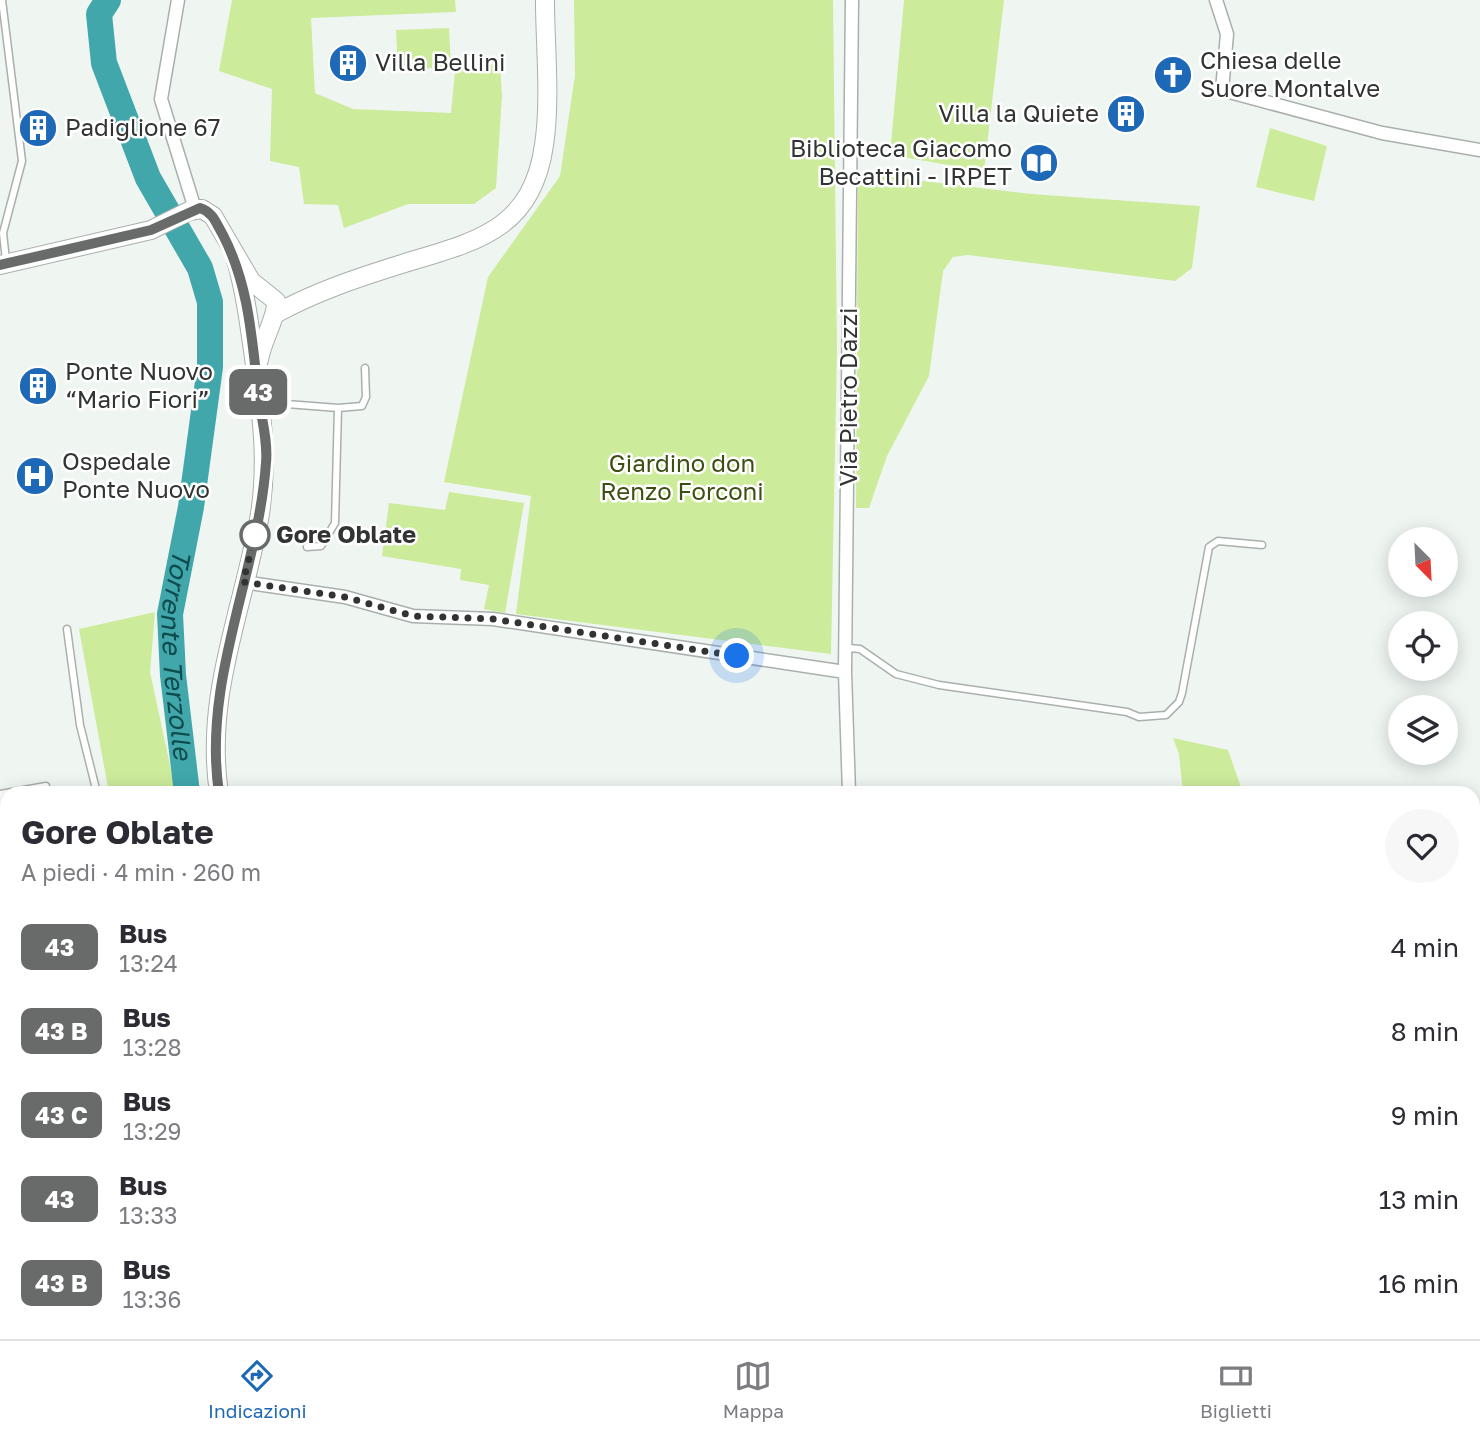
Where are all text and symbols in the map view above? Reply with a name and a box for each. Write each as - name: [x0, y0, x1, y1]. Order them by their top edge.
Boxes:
- building icon: Villa Bellini: [327, 42, 369, 84]
- place label: Chiesa delle Suore Montalve: [1200, 45, 1380, 102]
- place label: Villa Bellini: [375, 47, 505, 76]
- church icon: Chiesa delle Suore Montalve: [1152, 54, 1194, 96]
- building icon: Villa la Quiete: [1105, 93, 1147, 135]
- place label: Villa la Quiete: [938, 98, 1099, 127]
- building icon: Padiglione 67: [17, 107, 59, 149]
- place label: Padiglione 67: [65, 112, 220, 141]
- place label: Biblioteca Giacomo Becattini - IRPET: [790, 133, 1012, 190]
- library icon: Biblioteca Giacomo Becattini - IRPET: [1018, 142, 1060, 184]
- street label: Via Pietro Dazzi: [833, 308, 862, 486]
- place label: Ponte Nuovo “Mario Fiori”: [65, 356, 213, 413]
- building icon: Ponte Nuovo “Mario Fiori”: [17, 365, 59, 407]
- line badge: 43: [226, 369, 290, 415]
- text: 43: [243, 377, 273, 406]
- place label: Ospedale Ponte Nuovo: [62, 446, 210, 503]
- park label: Giardino don Renzo Forconi: [600, 448, 764, 505]
- hospital icon: Ospedale Ponte Nuovo: [14, 455, 56, 497]
- place label: Gore Oblate: [276, 519, 416, 548]
- marker: Gore Oblate: [240, 520, 270, 550]
- north arrow: [1388, 527, 1458, 597]
- map controls: [1388, 527, 1458, 765]
- water label: Torrente Terzolle: [155, 547, 199, 763]
- button: locate: [1388, 611, 1458, 681]
- your location: [719, 638, 754, 673]
- button: layers: [1388, 695, 1458, 765]
- button: heart: [1385, 809, 1459, 883]
- text: Gore Oblate: [21, 812, 214, 851]
- text: A piedi · 4 min · 260 m: [21, 858, 261, 886]
- text: Bus: [119, 918, 167, 949]
- text: 43: [45, 932, 74, 961]
- text: 4 min: [1391, 932, 1459, 963]
- text: 13:24: [119, 949, 178, 977]
- text: Bus: [123, 1002, 171, 1033]
- text: 43 B: [35, 1016, 88, 1045]
- text: 8 min: [1391, 1016, 1459, 1047]
- text: 13:28: [123, 1033, 181, 1061]
- text: Bus: [123, 1086, 171, 1117]
- text: 43 C: [35, 1100, 88, 1129]
- text: 9 min: [1391, 1100, 1459, 1131]
- text: 13:29: [123, 1117, 181, 1145]
- text: Bus: [119, 1170, 167, 1201]
- text: 43: [45, 1184, 74, 1213]
- text: 13 min: [1379, 1184, 1459, 1215]
- text: 13:33: [119, 1201, 177, 1229]
- text: Bus: [123, 1254, 171, 1285]
- text: 43 B: [35, 1268, 88, 1297]
- text: 16 min: [1378, 1268, 1459, 1299]
- text: 13:36: [123, 1285, 181, 1313]
- tab: Indicazioni: [208, 1357, 307, 1422]
- tab: Mappa: [723, 1357, 784, 1422]
- tab: Biglietti: [1200, 1357, 1272, 1422]

